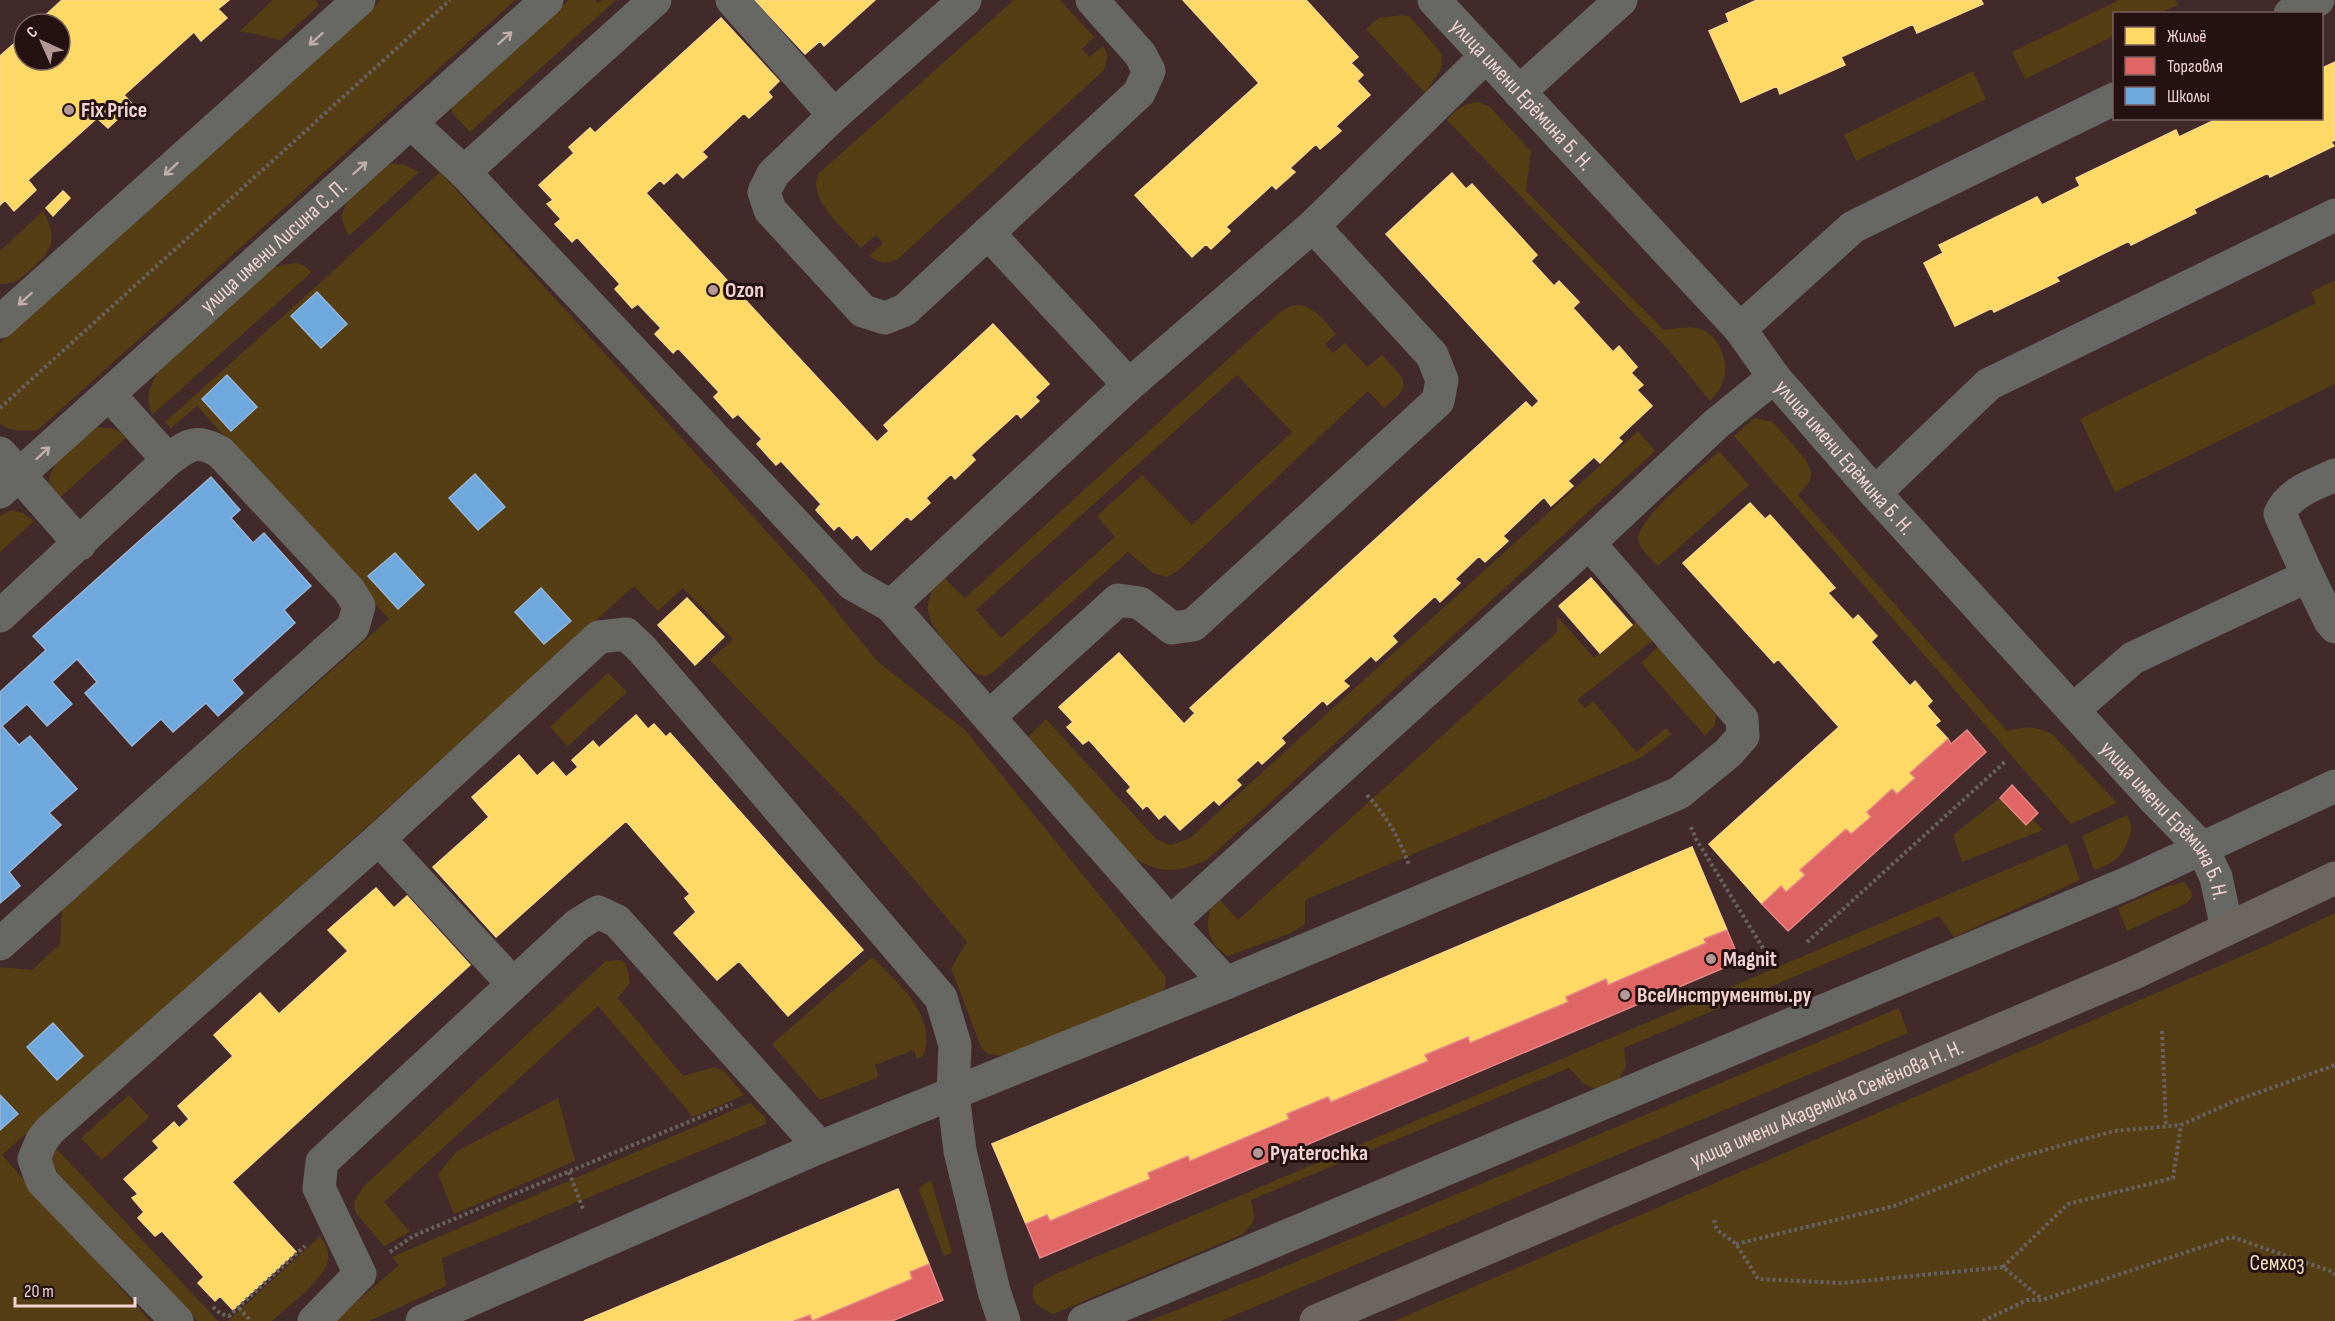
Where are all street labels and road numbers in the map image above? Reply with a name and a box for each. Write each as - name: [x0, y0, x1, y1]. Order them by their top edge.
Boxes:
- street label: улица имени Ерёмина Б. Н.: [1445, 13, 1599, 176]
- street label: улица имени Лисина С. П.: [195, 173, 353, 319]
- street label: улица имени Ерёмина Б. Н.: [1769, 374, 1920, 541]
- street label: улица имени Ерёмина Б. Н.: [2094, 735, 2234, 902]
- street label: улица имени Академика Семёнова Н. Н.: [1686, 1034, 1967, 1174]

